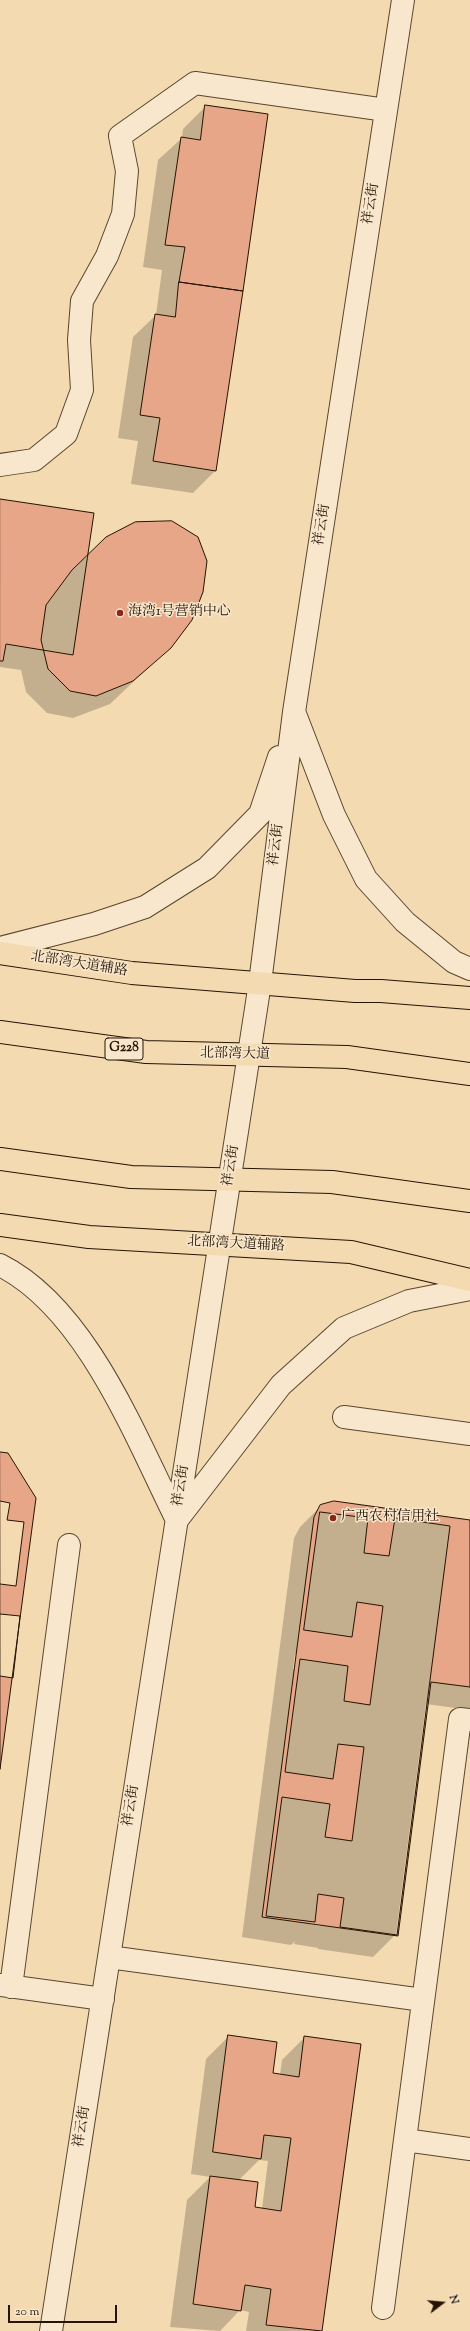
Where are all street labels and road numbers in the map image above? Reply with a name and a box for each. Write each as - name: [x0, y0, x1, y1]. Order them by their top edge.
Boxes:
- street label: 祥云街: [360, 182, 384, 226]
- street label: 祥云街: [311, 503, 335, 547]
- street label: 祥云街: [266, 823, 288, 867]
- street label: 北部湾大道辅路: [29, 949, 129, 981]
- road number: G228: [105, 1038, 143, 1060]
- street label: 北部湾大道: [200, 1046, 270, 1064]
- street label: 祥云街: [220, 1144, 244, 1188]
- street label: 北部湾大道辅路: [187, 1234, 285, 1256]
- street label: 祥云街: [170, 1464, 194, 1508]
- street label: 祥云街: [120, 1784, 144, 1828]
- street label: 祥云街: [71, 2105, 95, 2149]

